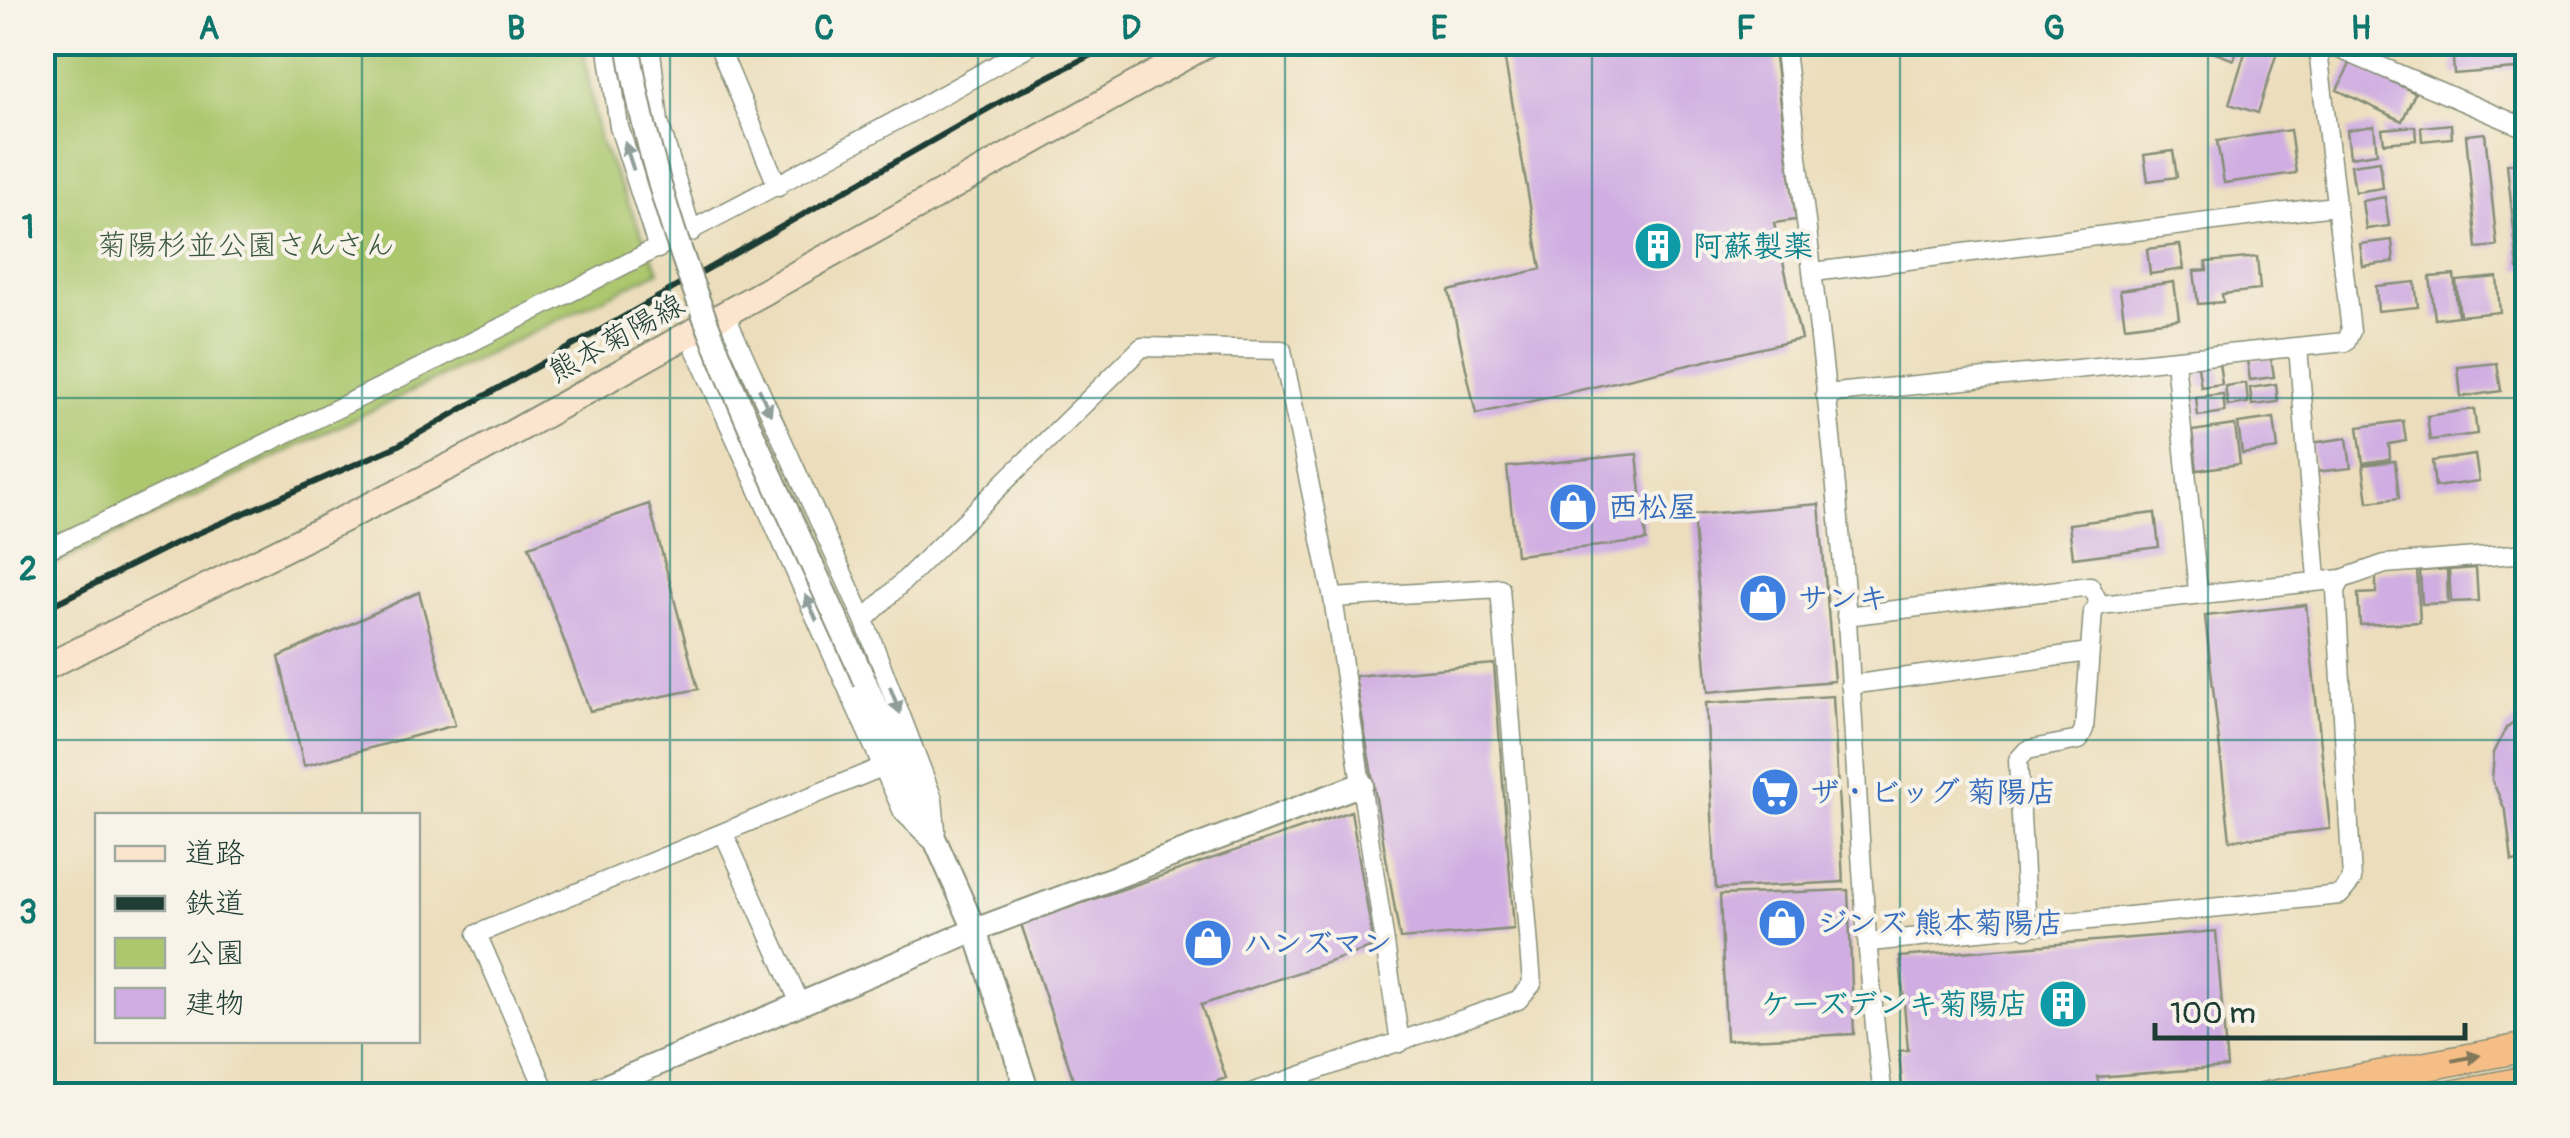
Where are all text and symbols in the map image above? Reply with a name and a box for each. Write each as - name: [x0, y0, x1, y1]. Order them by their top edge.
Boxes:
- text: A: [199, 9, 220, 49]
- text: B: [507, 9, 525, 49]
- text: C: [814, 9, 834, 49]
- text: D: [1121, 9, 1141, 49]
- text: E: [1431, 9, 1448, 49]
- text: F: [1736, 9, 1756, 49]
- text: G: [2043, 9, 2065, 49]
- text: H: [2351, 9, 2371, 49]
- one-way arrow: [620, 141, 635, 171]
- text: 1: [22, 208, 34, 248]
- building icon: 阿蘇製薬: [1632, 220, 1684, 272]
- park label: 菊陽杉並公園さんさん: [97, 227, 395, 264]
- place label: 阿蘇製薬: [1693, 228, 1813, 265]
- street label: 熊本菊陽線: [542, 286, 691, 391]
- one-way arrow: [757, 388, 774, 417]
- shop icon: 西松屋: [1547, 481, 1599, 533]
- place label: 西松屋: [1608, 489, 1698, 526]
- text: 2: [19, 550, 37, 590]
- shop icon: サンキ: [1737, 572, 1789, 624]
- place label: サンキ: [1798, 580, 1888, 617]
- one-way arrow: [803, 593, 819, 623]
- one-way arrow: [888, 686, 903, 716]
- supermarket icon: ザ・ビッグ 菊陽店: [1749, 766, 1801, 818]
- place label: ザ・ビッグ 菊陽店: [1810, 774, 2057, 811]
- legend: [95, 813, 420, 1043]
- text: 道路: [185, 835, 245, 872]
- text: 鉄道: [185, 885, 245, 922]
- text: 3: [19, 893, 37, 933]
- shop icon: ジンズ 熊本菊陽店: [1756, 897, 1808, 949]
- place label: ジンズ 熊本菊陽店: [1817, 905, 2064, 942]
- shop icon: ハンズマン: [1182, 917, 1234, 969]
- place label: ハンズマン: [1243, 925, 1392, 962]
- text: 公園: [185, 935, 245, 972]
- building icon: ケーズデンキ菊陽店: [2037, 978, 2089, 1030]
- scale bar: [2155, 978, 2465, 1040]
- text: 建物: [185, 985, 245, 1022]
- place label: ケーズデンキ菊陽店: [1760, 986, 2028, 1023]
- text: 100 m: [2170, 995, 2256, 1032]
- one-way arrow: [2450, 1050, 2482, 1065]

